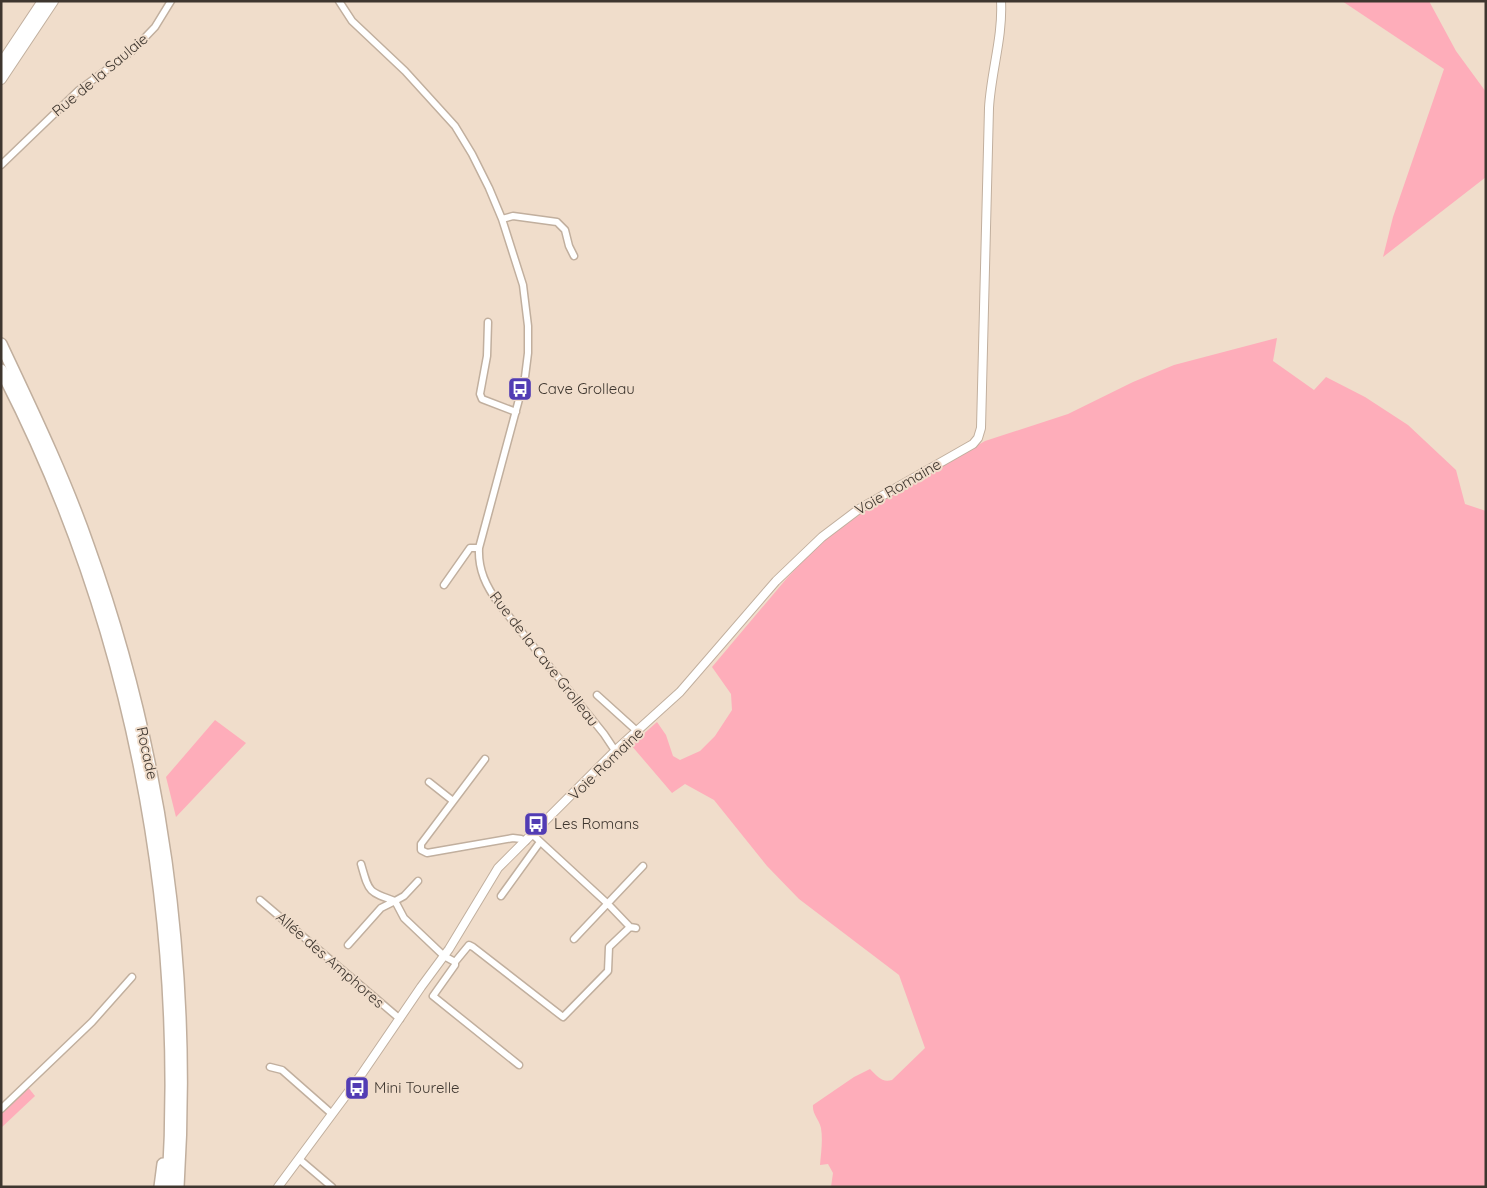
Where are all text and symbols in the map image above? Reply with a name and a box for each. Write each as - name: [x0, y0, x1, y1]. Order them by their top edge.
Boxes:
- street label: Rue de la Saulaie: [48, 29, 152, 120]
- bus stop icon: Cave Grolleau: [507, 376, 533, 402]
- place label: Cave Grolleau: [538, 379, 635, 398]
- street label: Voie Romaine: [851, 454, 944, 519]
- street label: Rue de la Cave Grolleau: [486, 587, 603, 730]
- street label: Voie Romaine: [564, 723, 647, 804]
- street label: Rocade: [133, 725, 162, 781]
- bus stop icon: Les Romans: [523, 811, 549, 837]
- place label: Les Romans: [554, 814, 639, 833]
- street label: Allée des Amphores: [272, 907, 388, 1012]
- bus stop icon: Mini Tourelle: [344, 1075, 370, 1101]
- place label: Mini Tourelle: [374, 1078, 460, 1097]

